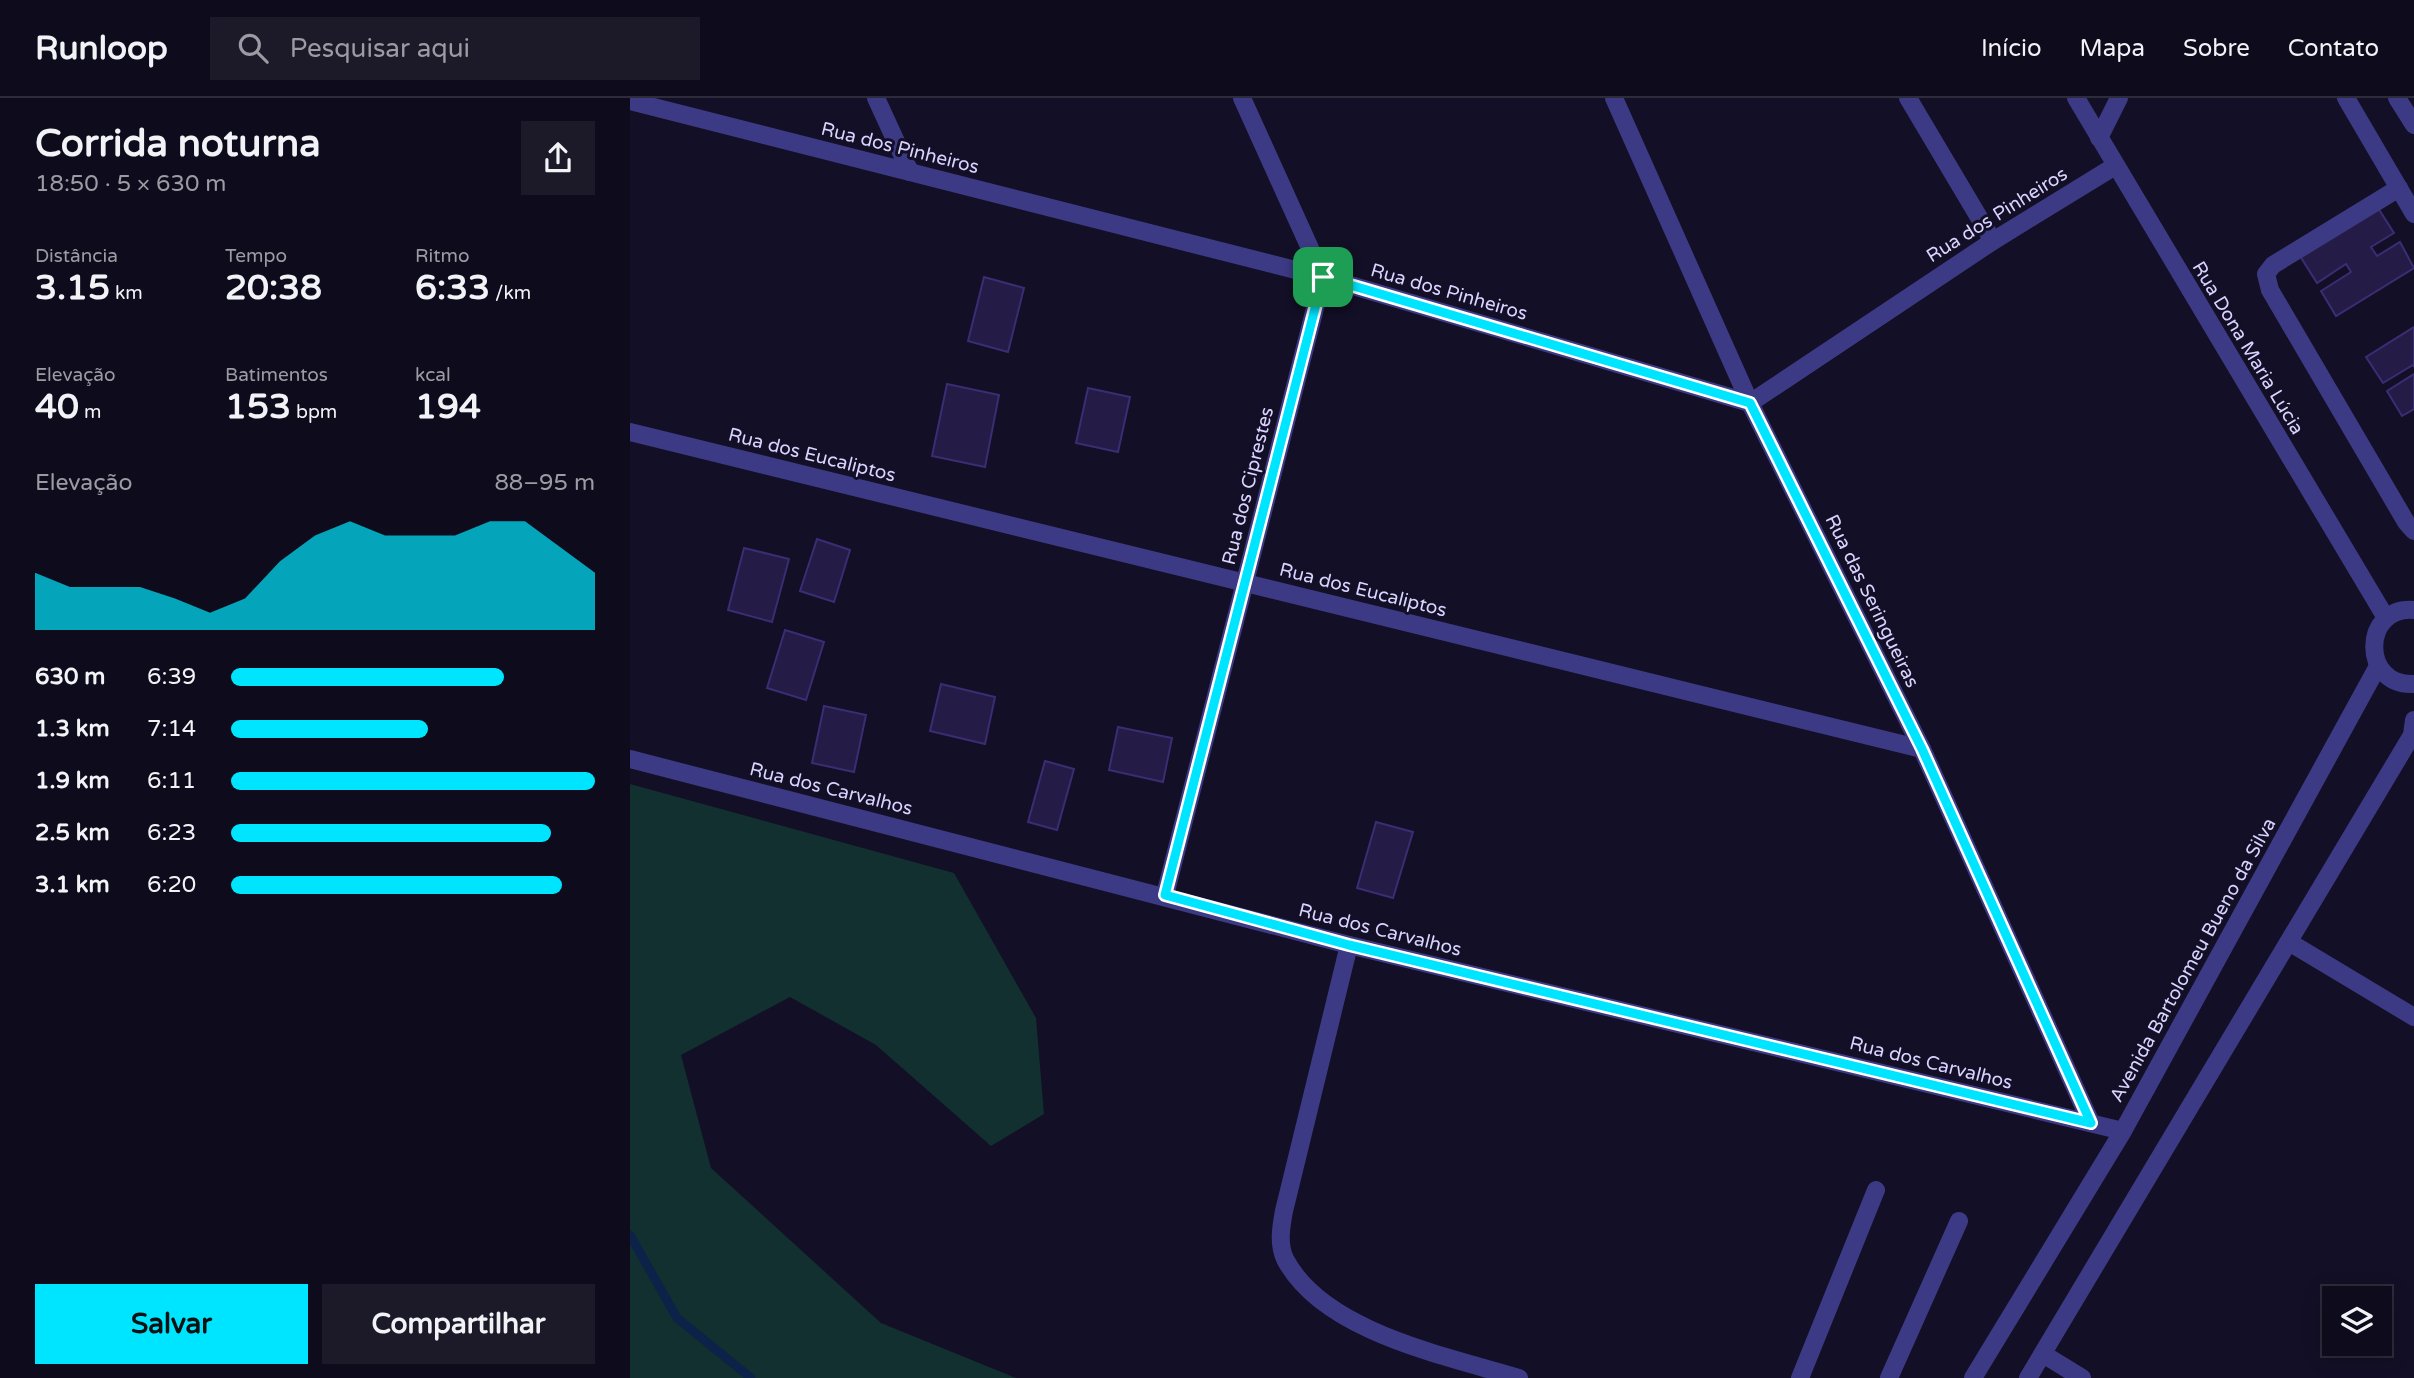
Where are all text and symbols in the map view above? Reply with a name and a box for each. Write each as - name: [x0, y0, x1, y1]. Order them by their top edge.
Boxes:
- search box: [210, 17, 700, 80]
- text: Runloop: [35, 29, 168, 68]
- icon: search: [234, 29, 272, 67]
- text: Pesquisar aqui: [290, 33, 470, 64]
- text: Início: [1981, 34, 2042, 63]
- text: Mapa: [2080, 34, 2145, 63]
- text: Sobre: [2183, 34, 2250, 63]
- text: Contato: [2288, 34, 2379, 63]
- street label: Rua dos Pinheiros: [819, 118, 981, 178]
- text: Corrida noturna: [35, 121, 321, 167]
- button: share: [521, 121, 595, 195]
- street label: Rua dos Pinheiros: [1922, 163, 2072, 267]
- text: 18:50 · 5 × 630 m: [35, 170, 226, 198]
- text: Distância: [35, 245, 118, 267]
- text: Tempo: [225, 245, 287, 267]
- text: Ritmo: [415, 245, 470, 267]
- pin: [1293, 247, 1353, 307]
- street label: Rua Dona Maria Lúcia: [2188, 257, 2308, 439]
- icon: arrive: [1304, 258, 1342, 296]
- street label: Rua dos Pinheiros: [1368, 259, 1530, 325]
- text: 3.15: [35, 267, 110, 309]
- text: 20:38: [225, 267, 322, 309]
- text: 6:33: [415, 267, 490, 309]
- text: km: [110, 282, 143, 304]
- text: /km: [490, 282, 531, 304]
- text: Elevação: [35, 364, 116, 386]
- text: Batimentos: [225, 364, 328, 386]
- text: kcal: [415, 364, 451, 386]
- text: 40: [35, 386, 79, 428]
- text: 153: [225, 386, 291, 428]
- text: 194: [415, 386, 481, 428]
- text: m: [79, 401, 101, 423]
- text: bpm: [291, 401, 337, 423]
- street label: Rua dos Ciprestes: [1218, 405, 1278, 567]
- street label: Rua dos Eucaliptos: [726, 424, 898, 486]
- text: Elevação: [35, 469, 132, 497]
- text: 88–95 m: [494, 469, 595, 497]
- street label: Rua das Seringueiras: [1821, 511, 1923, 691]
- street label: Rua dos Eucaliptos: [1277, 559, 1449, 621]
- text: 630 m: [35, 663, 105, 691]
- text: 6:39: [147, 663, 196, 691]
- text: 1.3 km: [35, 715, 110, 743]
- text: 7:14: [147, 715, 196, 743]
- street label: Rua dos Carvalhos: [747, 758, 915, 820]
- text: 1.9 km: [35, 767, 110, 795]
- text: 6:11: [147, 767, 196, 795]
- street label: Avenida Bartolomeu Bueno da Silva: [2105, 814, 2281, 1106]
- text: 2.5 km: [35, 819, 110, 847]
- text: 6:23: [147, 819, 196, 847]
- text: 3.1 km: [35, 871, 110, 899]
- text: 6:20: [147, 871, 196, 899]
- street label: Rua dos Carvalhos: [1296, 899, 1464, 961]
- street label: Rua dos Carvalhos: [1847, 1032, 2015, 1094]
- button: Salvar: [35, 1284, 308, 1364]
- button: Compartilhar: [322, 1284, 595, 1364]
- map controls: [2322, 1286, 2392, 1356]
- button: layers: [2322, 1286, 2392, 1356]

